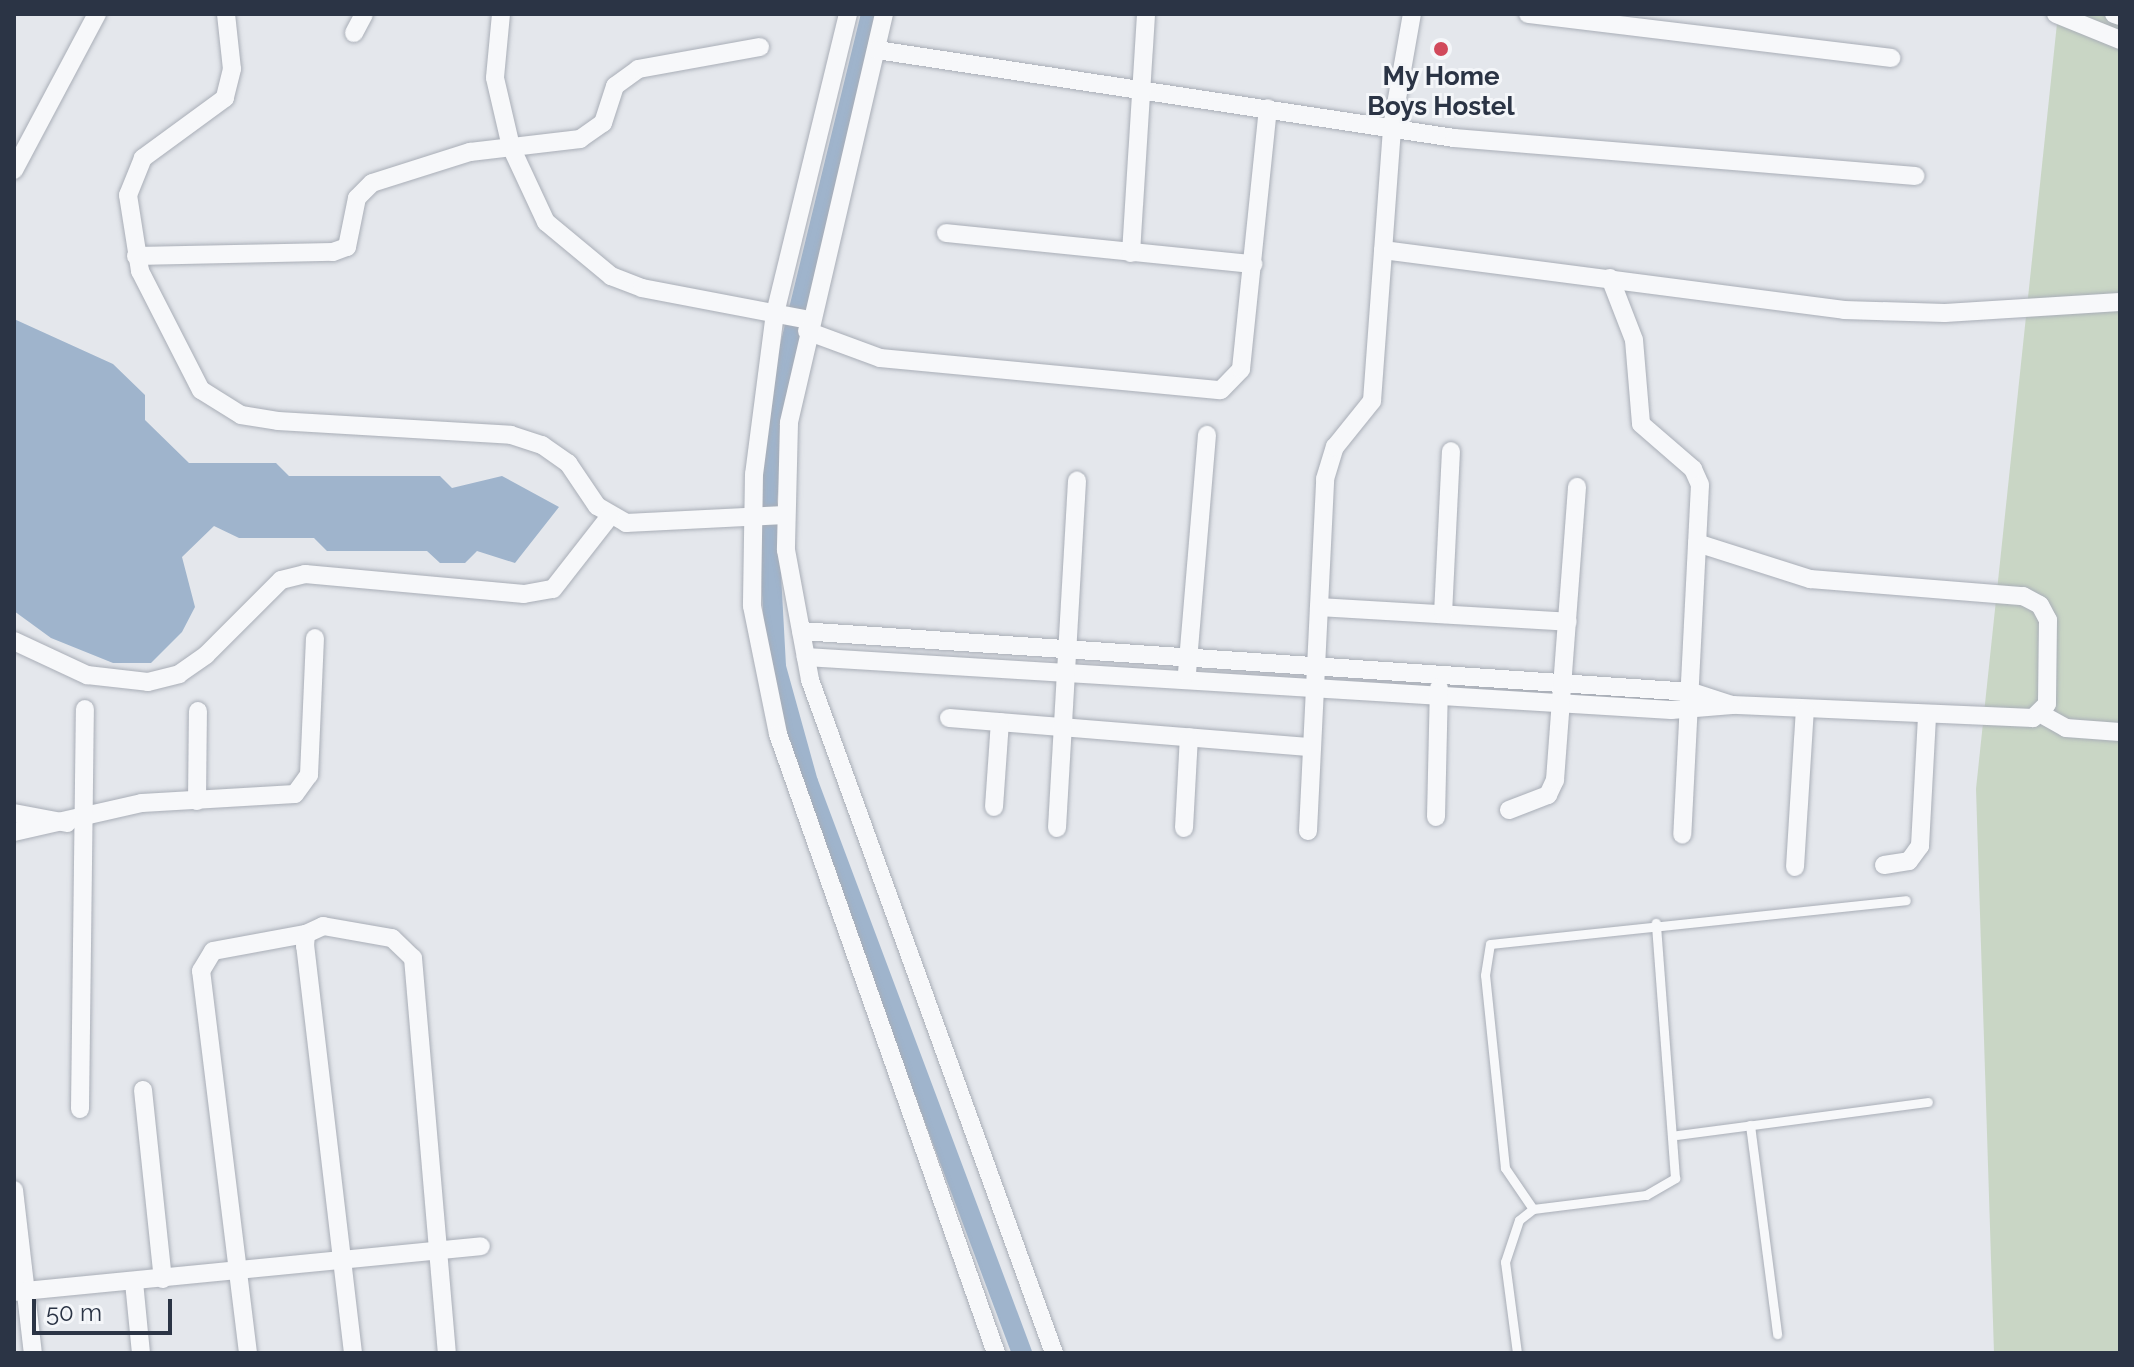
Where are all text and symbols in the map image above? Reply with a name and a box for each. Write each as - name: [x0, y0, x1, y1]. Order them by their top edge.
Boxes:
- marker: My Home Boys Hostel: [1432, 40, 1450, 58]
- place label: My Home Boys Hostel: [1367, 61, 1515, 122]
- scale bar: [36, 1283, 176, 1333]
- text: 50 m: [46, 1298, 102, 1327]

